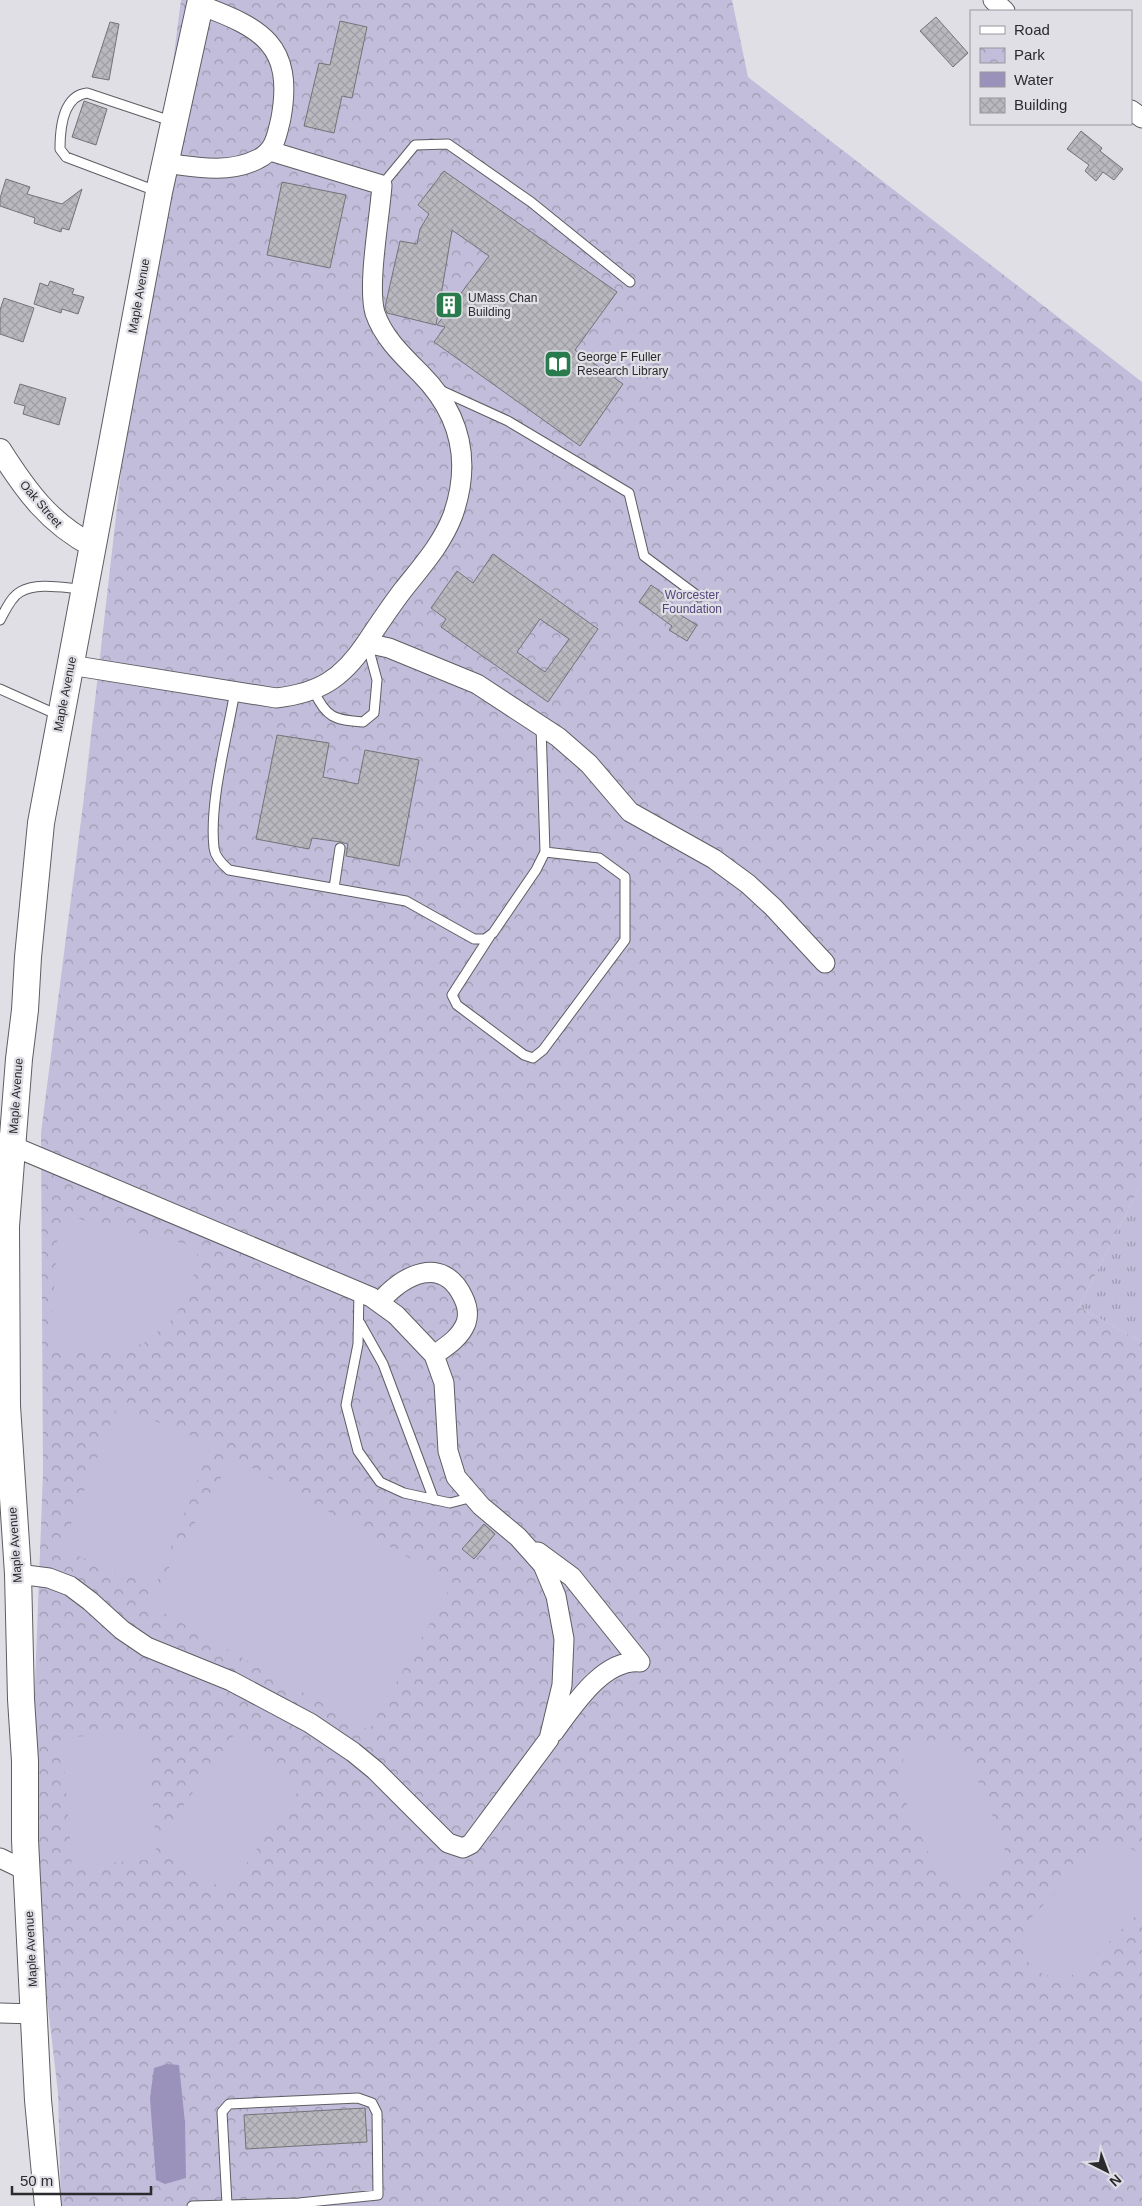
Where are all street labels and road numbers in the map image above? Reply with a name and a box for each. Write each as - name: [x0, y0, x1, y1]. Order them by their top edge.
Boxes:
- street label: Maple Avenue: [126, 257, 153, 335]
- street label: Oak Street: [17, 478, 66, 531]
- street label: Maple Avenue: [51, 655, 79, 733]
- street label: Maple Avenue: [6, 1057, 26, 1134]
- street label: Maple Avenue: [5, 1506, 25, 1583]
- street label: Maple Avenue: [22, 1910, 40, 1987]

